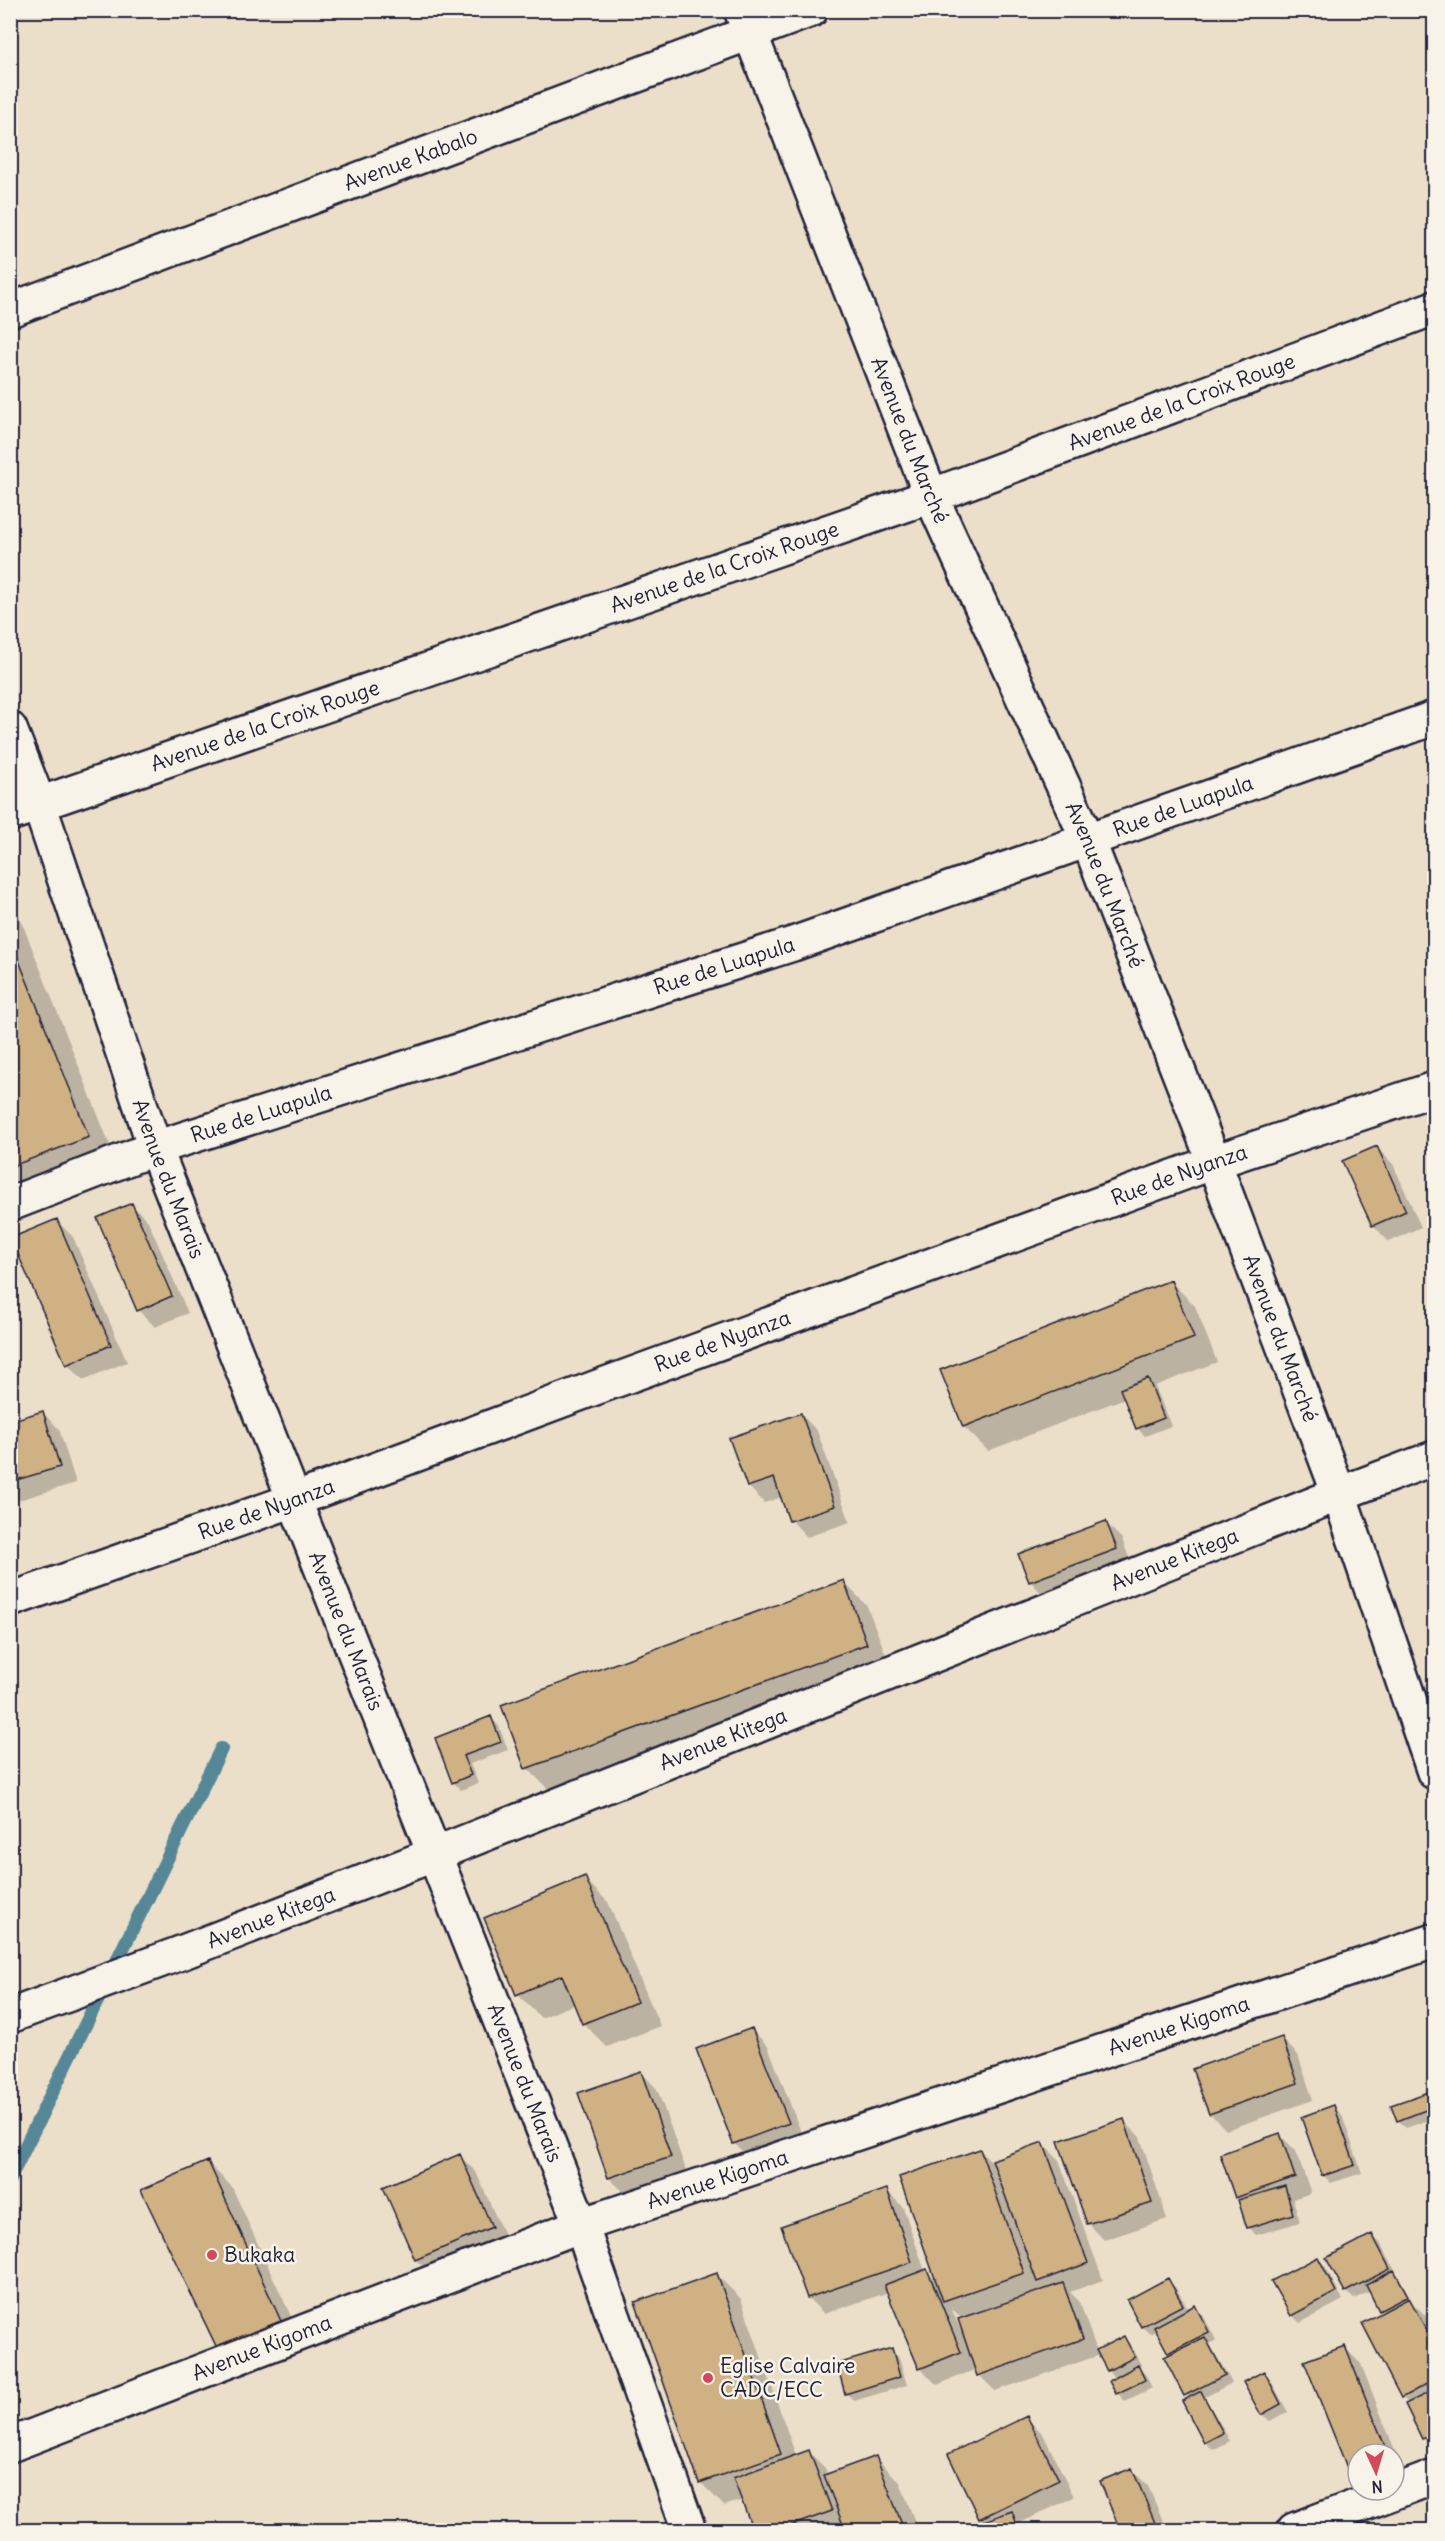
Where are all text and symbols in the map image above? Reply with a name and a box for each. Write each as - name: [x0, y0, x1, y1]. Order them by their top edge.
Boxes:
- street label: Avenue Kabalo: [340, 122, 481, 197]
- street label: Avenue de la Croix Rouge: [1064, 347, 1299, 456]
- street label: Avenue du Marché: [865, 353, 956, 527]
- street label: Avenue de la Croix Rouge: [607, 515, 842, 619]
- street label: Avenue de la Croix Rouge: [147, 673, 383, 777]
- street label: Rue de Luapula: [1109, 769, 1257, 843]
- street label: Avenue du Marché: [1059, 798, 1151, 972]
- street label: Rue de Luapula: [650, 930, 798, 1001]
- street label: Rue de Luapula: [187, 1078, 335, 1149]
- street label: Avenue du Marais: [126, 1095, 211, 1262]
- street label: Rue de Nyanza: [1107, 1138, 1250, 1211]
- street label: Avenue du Marché: [1237, 1251, 1325, 1425]
- street label: Rue de Nyanza: [651, 1304, 794, 1378]
- street label: Rue de Nyanza: [195, 1472, 338, 1546]
- street label: Avenue Kitega: [1107, 1521, 1242, 1597]
- street label: Avenue du Marais: [303, 1548, 390, 1714]
- street label: Avenue Kitega: [655, 1701, 791, 1776]
- street label: Avenue Kitega: [203, 1880, 339, 1954]
- street label: Avenue Kigoma: [1105, 1989, 1253, 2062]
- street label: Avenue du Marais: [482, 2000, 569, 2166]
- street label: Avenue Kigoma: [644, 2143, 792, 2215]
- place label: Bukaka: [224, 2241, 295, 2268]
- marker: Bukaka: [205, 2248, 219, 2262]
- street label: Avenue Kigoma: [188, 2308, 335, 2387]
- place label: Eglise Calvaire CADC/ECC: [720, 2352, 855, 2403]
- marker: Eglise Calvaire CADC/ECC: [701, 2371, 715, 2385]
- north arrow: [1346, 2442, 1406, 2502]
- text: N: [1371, 2477, 1383, 2497]

